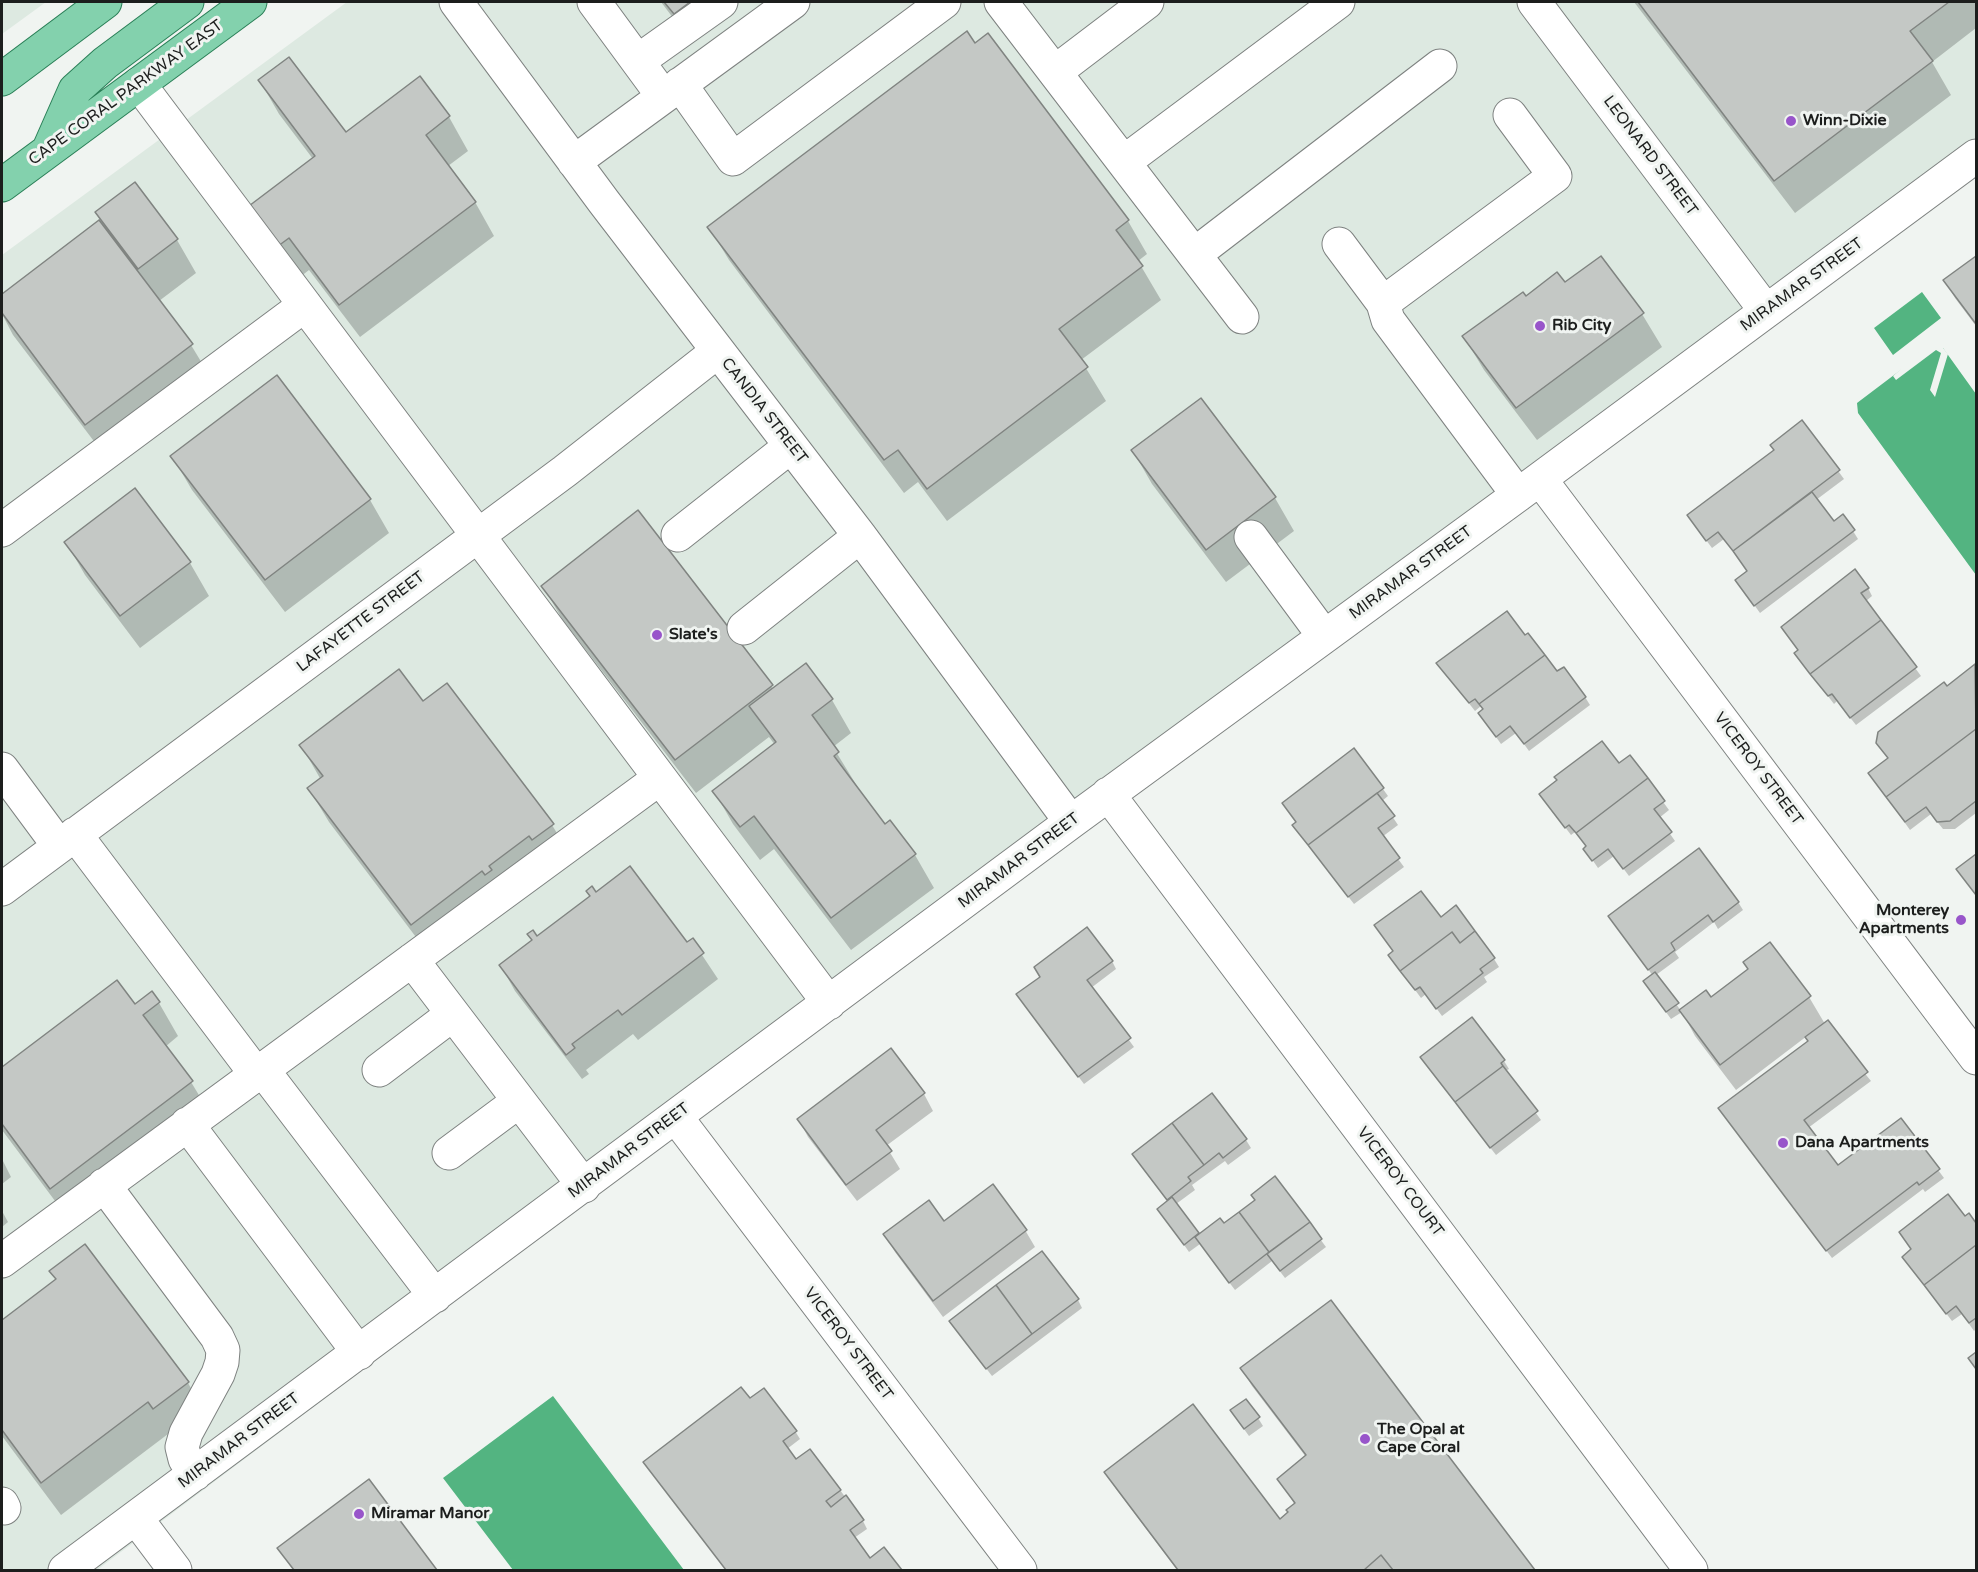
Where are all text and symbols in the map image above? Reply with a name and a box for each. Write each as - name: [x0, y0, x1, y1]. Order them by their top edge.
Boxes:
- street label: CAPE CORAL PARKWAY EAST: [25, 16, 227, 170]
- street label: LEONARD STREET: [1599, 92, 1701, 220]
- place label: Winn-Dixie: [1803, 111, 1887, 131]
- marker: Winn-Dixie: [1784, 114, 1798, 128]
- street label: MIRAMAR STREET: [1737, 234, 1867, 336]
- place label: Rib City: [1552, 316, 1611, 336]
- marker: Rib City: [1533, 319, 1547, 333]
- street label: CANDIA STREET: [717, 354, 811, 468]
- street label: MIRAMAR STREET: [1346, 522, 1476, 624]
- street label: LAFAYETTE STREET: [293, 568, 429, 676]
- place label: Slate's: [669, 625, 718, 645]
- marker: Slate's: [650, 628, 664, 642]
- street label: VICEROY STREET: [1709, 709, 1807, 829]
- street label: MIRAMAR STREET: [955, 809, 1083, 913]
- place label: Monterey Apartments: [1859, 901, 1949, 939]
- marker: Monterey Apartments: [1954, 913, 1968, 927]
- street label: MIRAMAR STREET: [565, 1099, 693, 1203]
- street label: VICEROY COURT: [1353, 1123, 1447, 1241]
- place label: Dana Apartments: [1795, 1133, 1929, 1153]
- marker: Dana Apartments: [1776, 1136, 1790, 1150]
- street label: VICEROY STREET: [799, 1284, 897, 1404]
- street label: MIRAMAR STREET: [175, 1389, 303, 1493]
- place label: The Opal at Cape Coral: [1377, 1420, 1465, 1458]
- marker: The Opal at Cape Coral: [1358, 1432, 1372, 1446]
- place label: Miramar Manor: [371, 1504, 489, 1524]
- marker: Miramar Manor: [352, 1507, 366, 1521]

